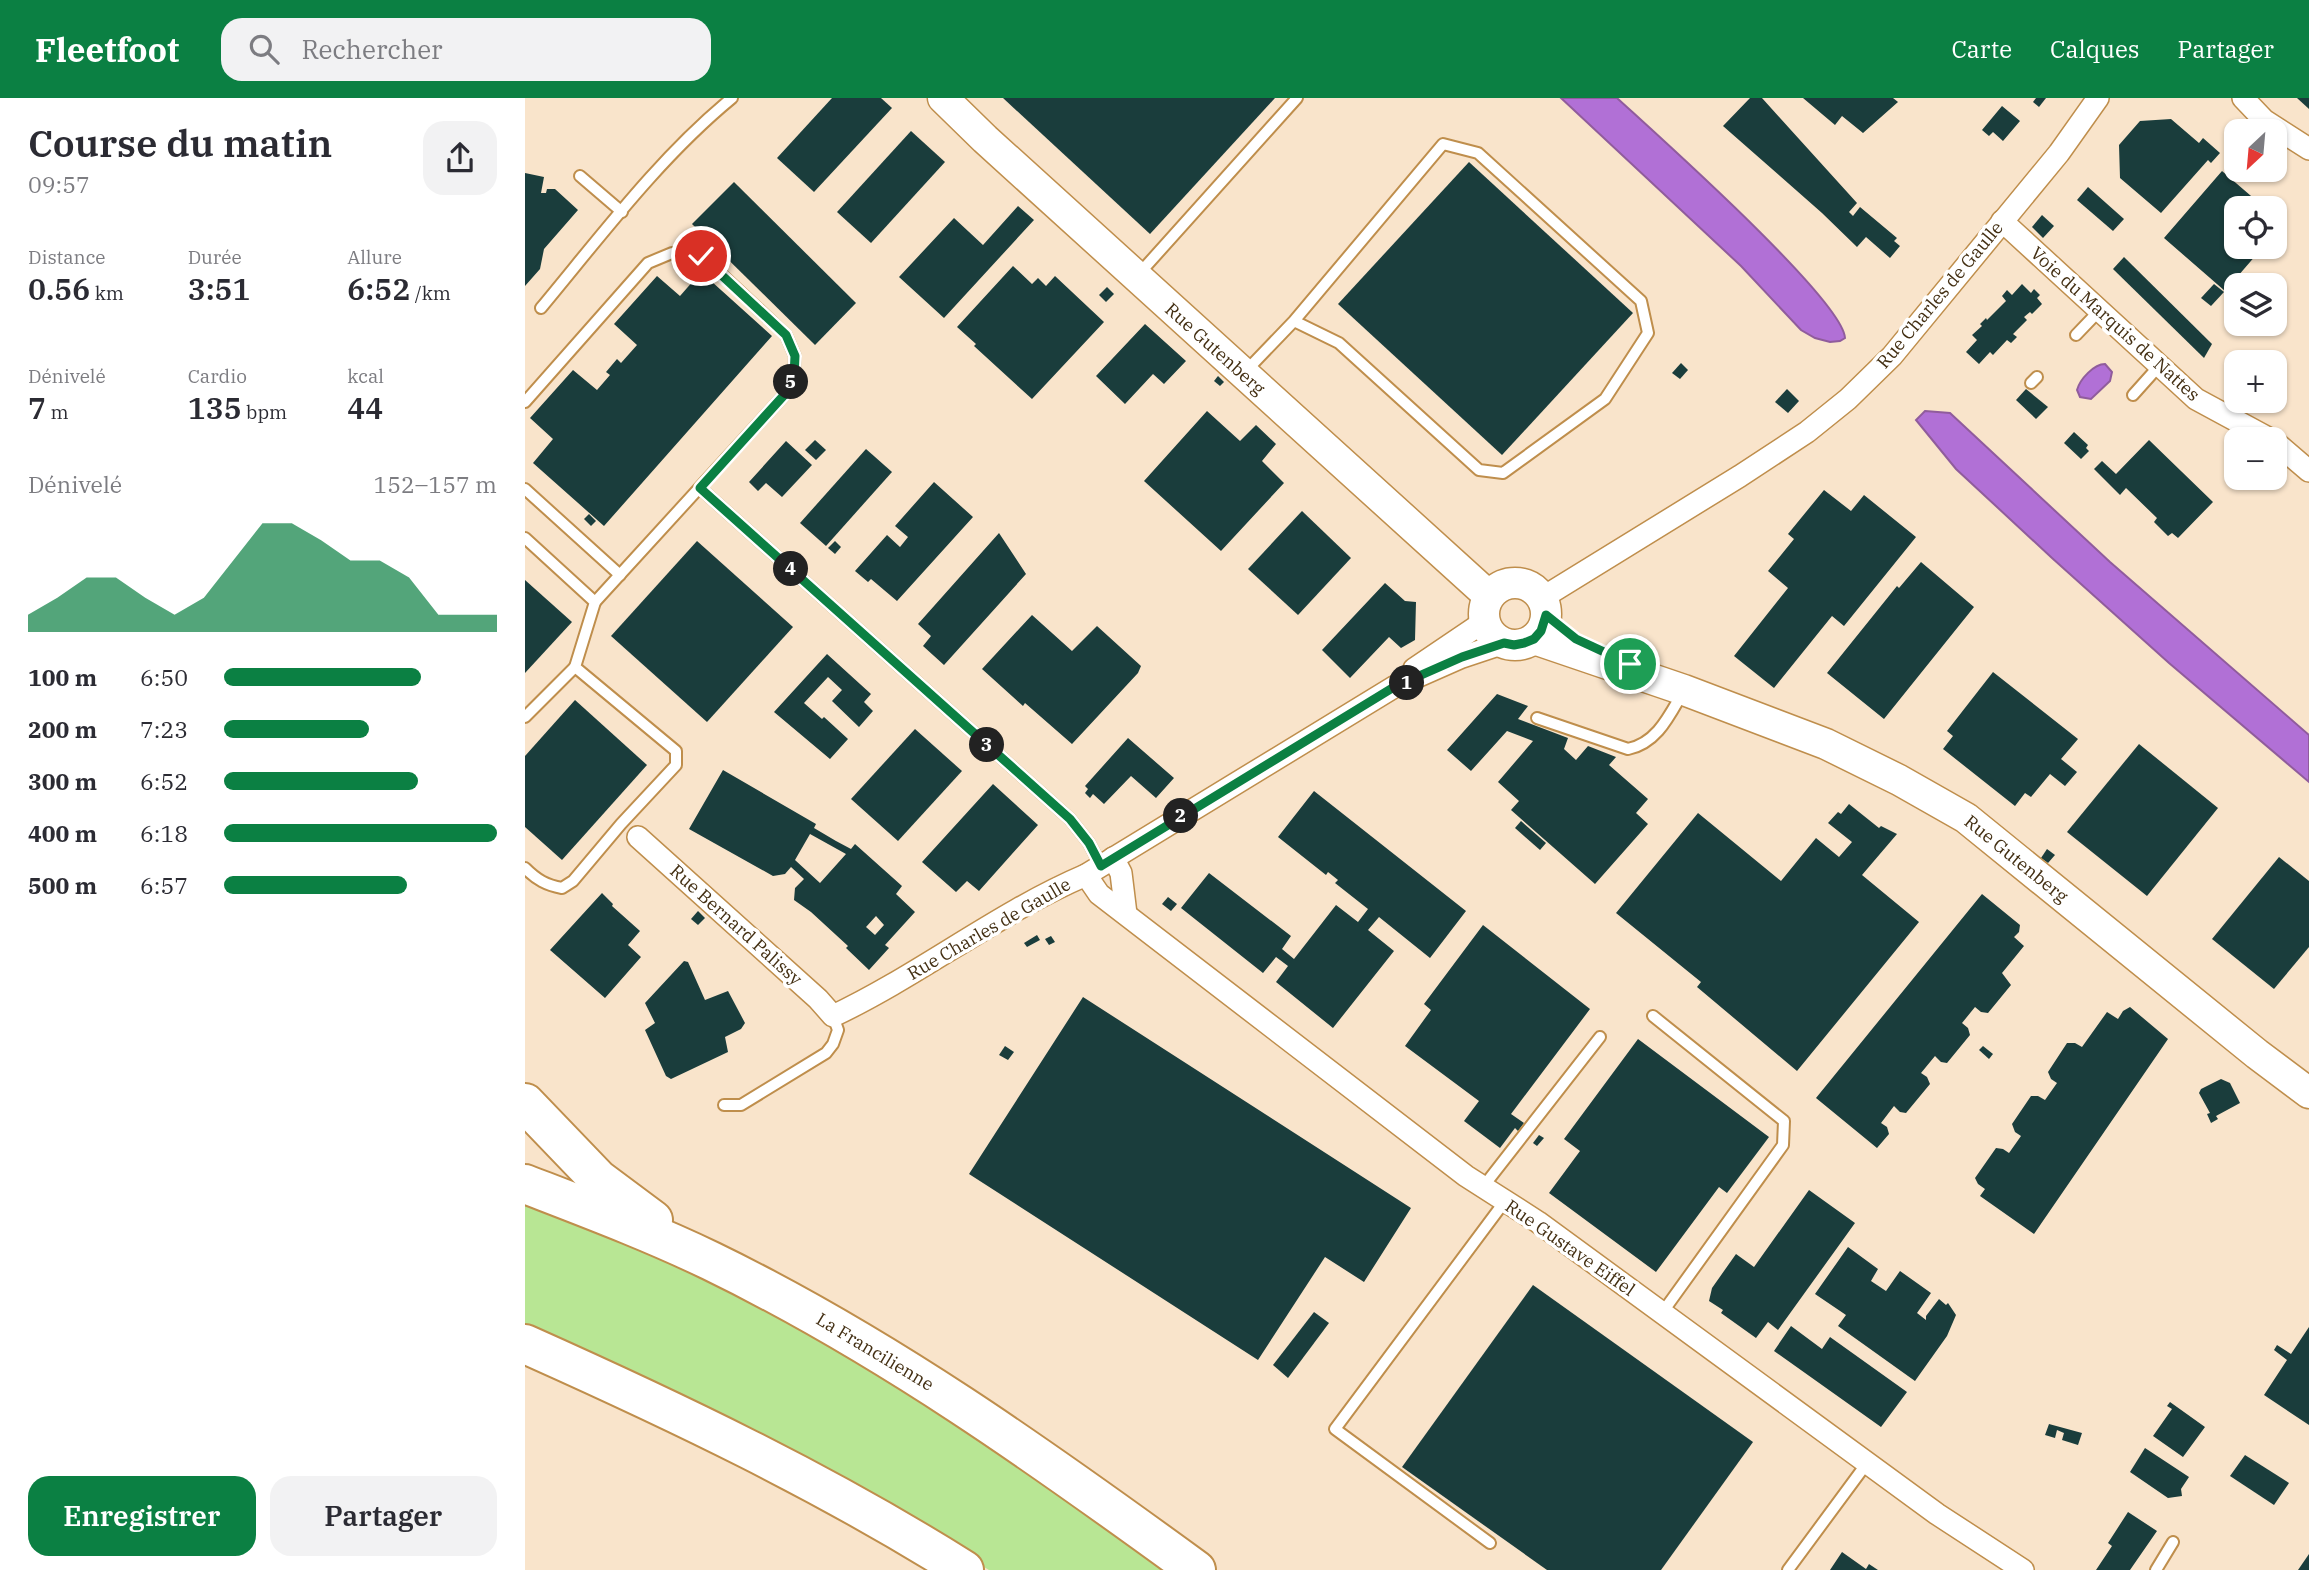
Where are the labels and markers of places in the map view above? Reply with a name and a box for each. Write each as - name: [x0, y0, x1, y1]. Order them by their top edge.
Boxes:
- pin: [671, 226, 731, 286]
- pin: 5: [773, 364, 809, 400]
- pin: 4: [773, 552, 809, 587]
- pin: [1600, 634, 1660, 694]
- pin: 1: [1389, 666, 1425, 700]
- pin: 3: [969, 728, 1005, 762]
- pin: 2: [1163, 798, 1199, 834]

